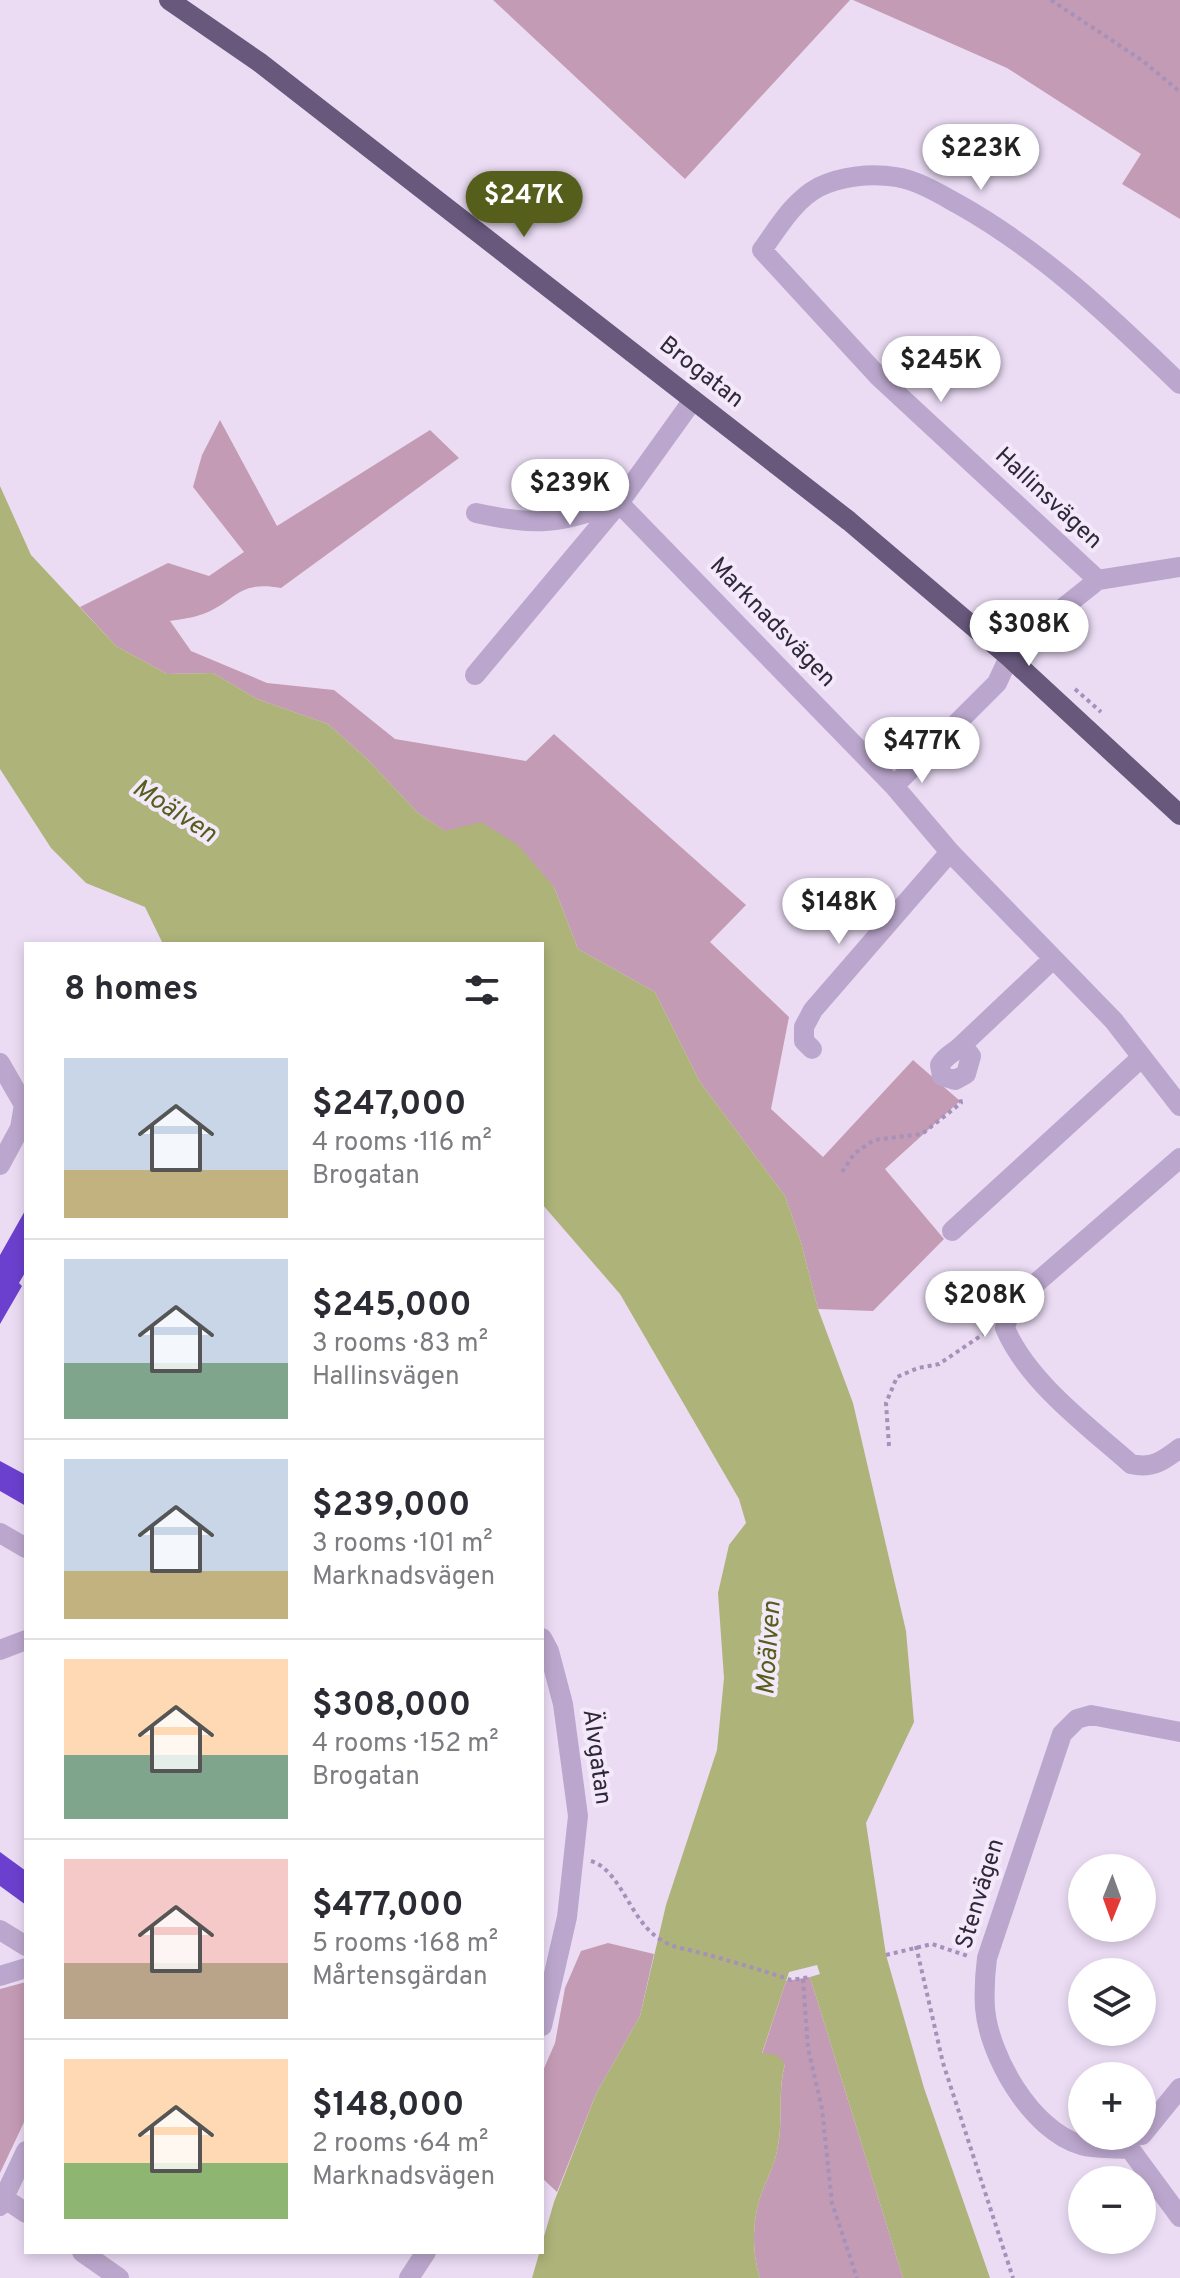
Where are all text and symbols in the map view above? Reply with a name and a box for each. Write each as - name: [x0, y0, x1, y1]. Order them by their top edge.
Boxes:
- pin: $223K: [925, 124, 1037, 192]
- text: $223K: [940, 133, 1022, 166]
- pin: $247K: [468, 171, 580, 239]
- text: $247K: [484, 180, 564, 213]
- street label: Brogatan: [653, 331, 749, 415]
- pin: $245K: [885, 336, 997, 404]
- text: $245K: [900, 345, 982, 378]
- street label: Hallinsvägen: [988, 442, 1108, 556]
- pin: $239K: [514, 459, 626, 527]
- text: $239K: [529, 468, 611, 501]
- street label: Marknadsvägen: [702, 552, 842, 694]
- pin: $308K: [973, 600, 1085, 668]
- text: $308K: [988, 609, 1070, 642]
- pin: $477K: [866, 717, 978, 785]
- text: $477K: [883, 726, 961, 759]
- water label: Moälven: [126, 773, 222, 851]
- pin: $148K: [783, 878, 895, 946]
- text: $148K: [800, 887, 878, 920]
- icon: filters: [460, 968, 504, 1012]
- text: 8 homes: [64, 969, 198, 1012]
- text: $247,000: [312, 1084, 466, 1127]
- icon: home: [128, 1090, 224, 1186]
- text: 4 rooms · 116 m²: [312, 1127, 492, 1160]
- text: Brogatan: [312, 1160, 420, 1193]
- pin: $208K: [929, 1271, 1041, 1339]
- text: $208K: [943, 1280, 1027, 1313]
- text: $245,000: [312, 1285, 472, 1328]
- icon: home: [128, 1291, 224, 1387]
- text: 3 rooms · 83 m²: [312, 1328, 488, 1361]
- text: Hallinsvägen: [312, 1361, 460, 1394]
- text: $239,000: [312, 1485, 470, 1528]
- icon: home: [128, 1491, 224, 1587]
- text: 3 rooms · 101 m²: [312, 1528, 493, 1561]
- text: Marknadsvägen: [312, 1561, 495, 1594]
- water label: Moälven: [750, 1600, 790, 1696]
- text: $308,000: [312, 1685, 471, 1728]
- icon: home: [128, 1691, 224, 1787]
- street label: Älvgatan: [574, 1707, 619, 1807]
- text: 4 rooms · 152 m²: [312, 1728, 499, 1761]
- text: Brogatan: [312, 1761, 420, 1794]
- street label: Stenvägen: [950, 1835, 1012, 1953]
- north arrow: [1068, 1854, 1156, 1942]
- map controls: [1068, 1854, 1156, 2254]
- text: $477,000: [312, 1885, 464, 1928]
- icon: home: [128, 1891, 224, 1987]
- text: 5 rooms · 168 m²: [312, 1928, 498, 1961]
- button: layers: [1068, 1958, 1156, 2046]
- text: Mårtensgärdan: [312, 1961, 488, 1994]
- button: +: [1068, 2062, 1156, 2150]
- text: $148,000: [312, 2085, 464, 2128]
- icon: home: [128, 2091, 224, 2187]
- text: 2 rooms · 64 m²: [312, 2128, 488, 2161]
- text: Marknadsvägen: [312, 2161, 495, 2194]
- button: −: [1068, 2166, 1156, 2254]

